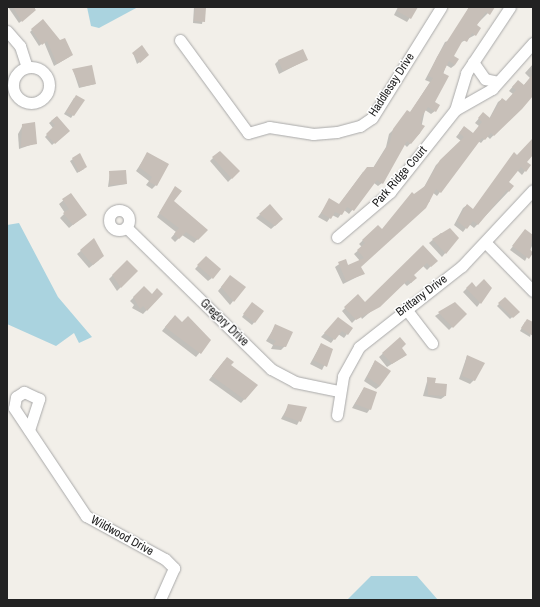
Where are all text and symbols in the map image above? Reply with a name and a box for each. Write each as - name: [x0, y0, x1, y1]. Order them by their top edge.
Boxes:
- street label: Haddlesay Drive: [366, 51, 418, 119]
- street label: Park Ridge Court: [370, 144, 430, 210]
- street label: Brittany Drive: [394, 272, 450, 320]
- street label: Gregory Drive: [197, 296, 251, 350]
- street label: Wildwood Drive: [88, 513, 156, 559]

